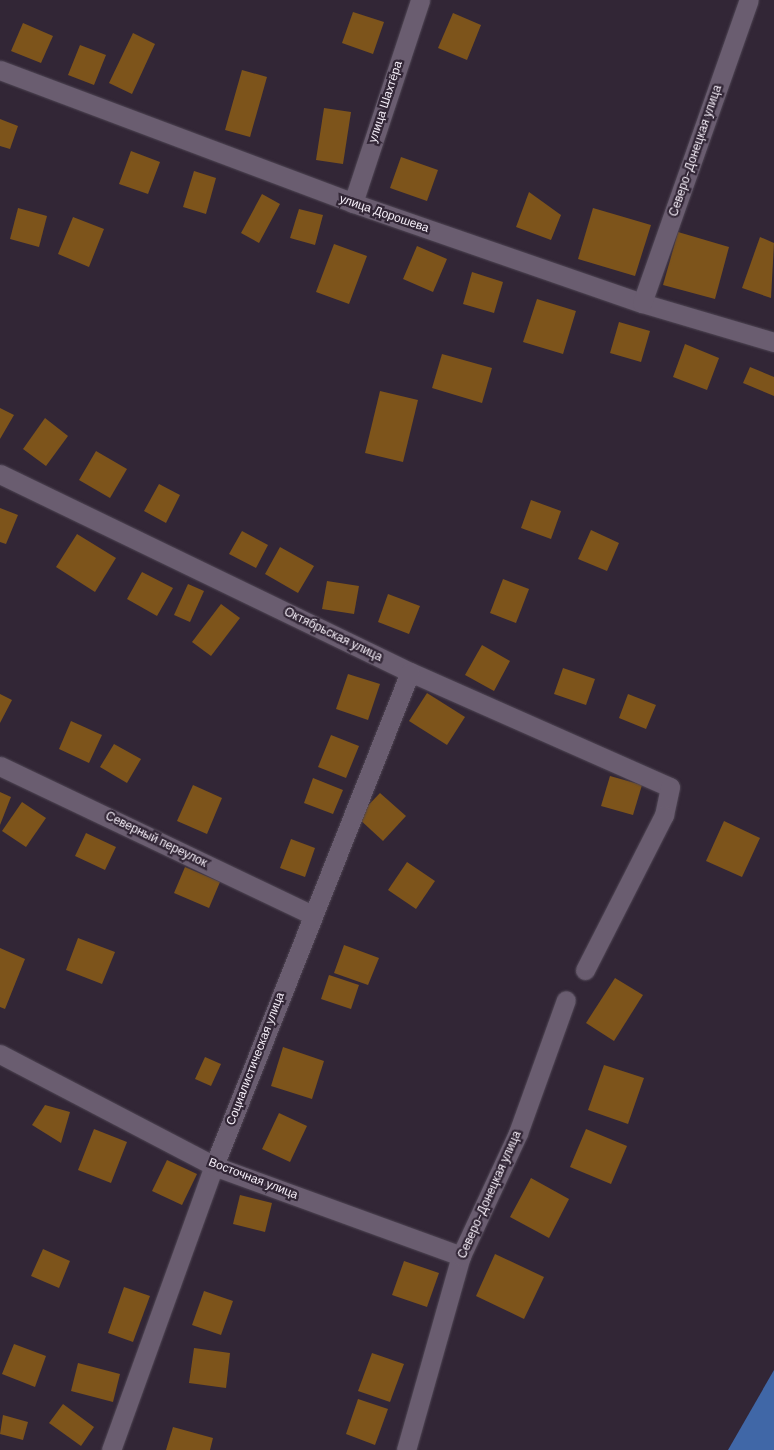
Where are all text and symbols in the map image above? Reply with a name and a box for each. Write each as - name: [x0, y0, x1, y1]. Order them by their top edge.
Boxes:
- street label: улица Шахтёра: [366, 59, 406, 145]
- street label: Северо-Донецкая улица: [667, 83, 725, 219]
- street label: улица Дорошева: [337, 192, 431, 236]
- street label: Октябрьская улица: [282, 605, 384, 665]
- street label: Северный переулок: [103, 809, 209, 871]
- street label: Социалистическая улица: [224, 990, 288, 1128]
- street label: Северо-Донецкая улица: [455, 1129, 525, 1261]
- street label: Восточная улица: [206, 1155, 300, 1203]

